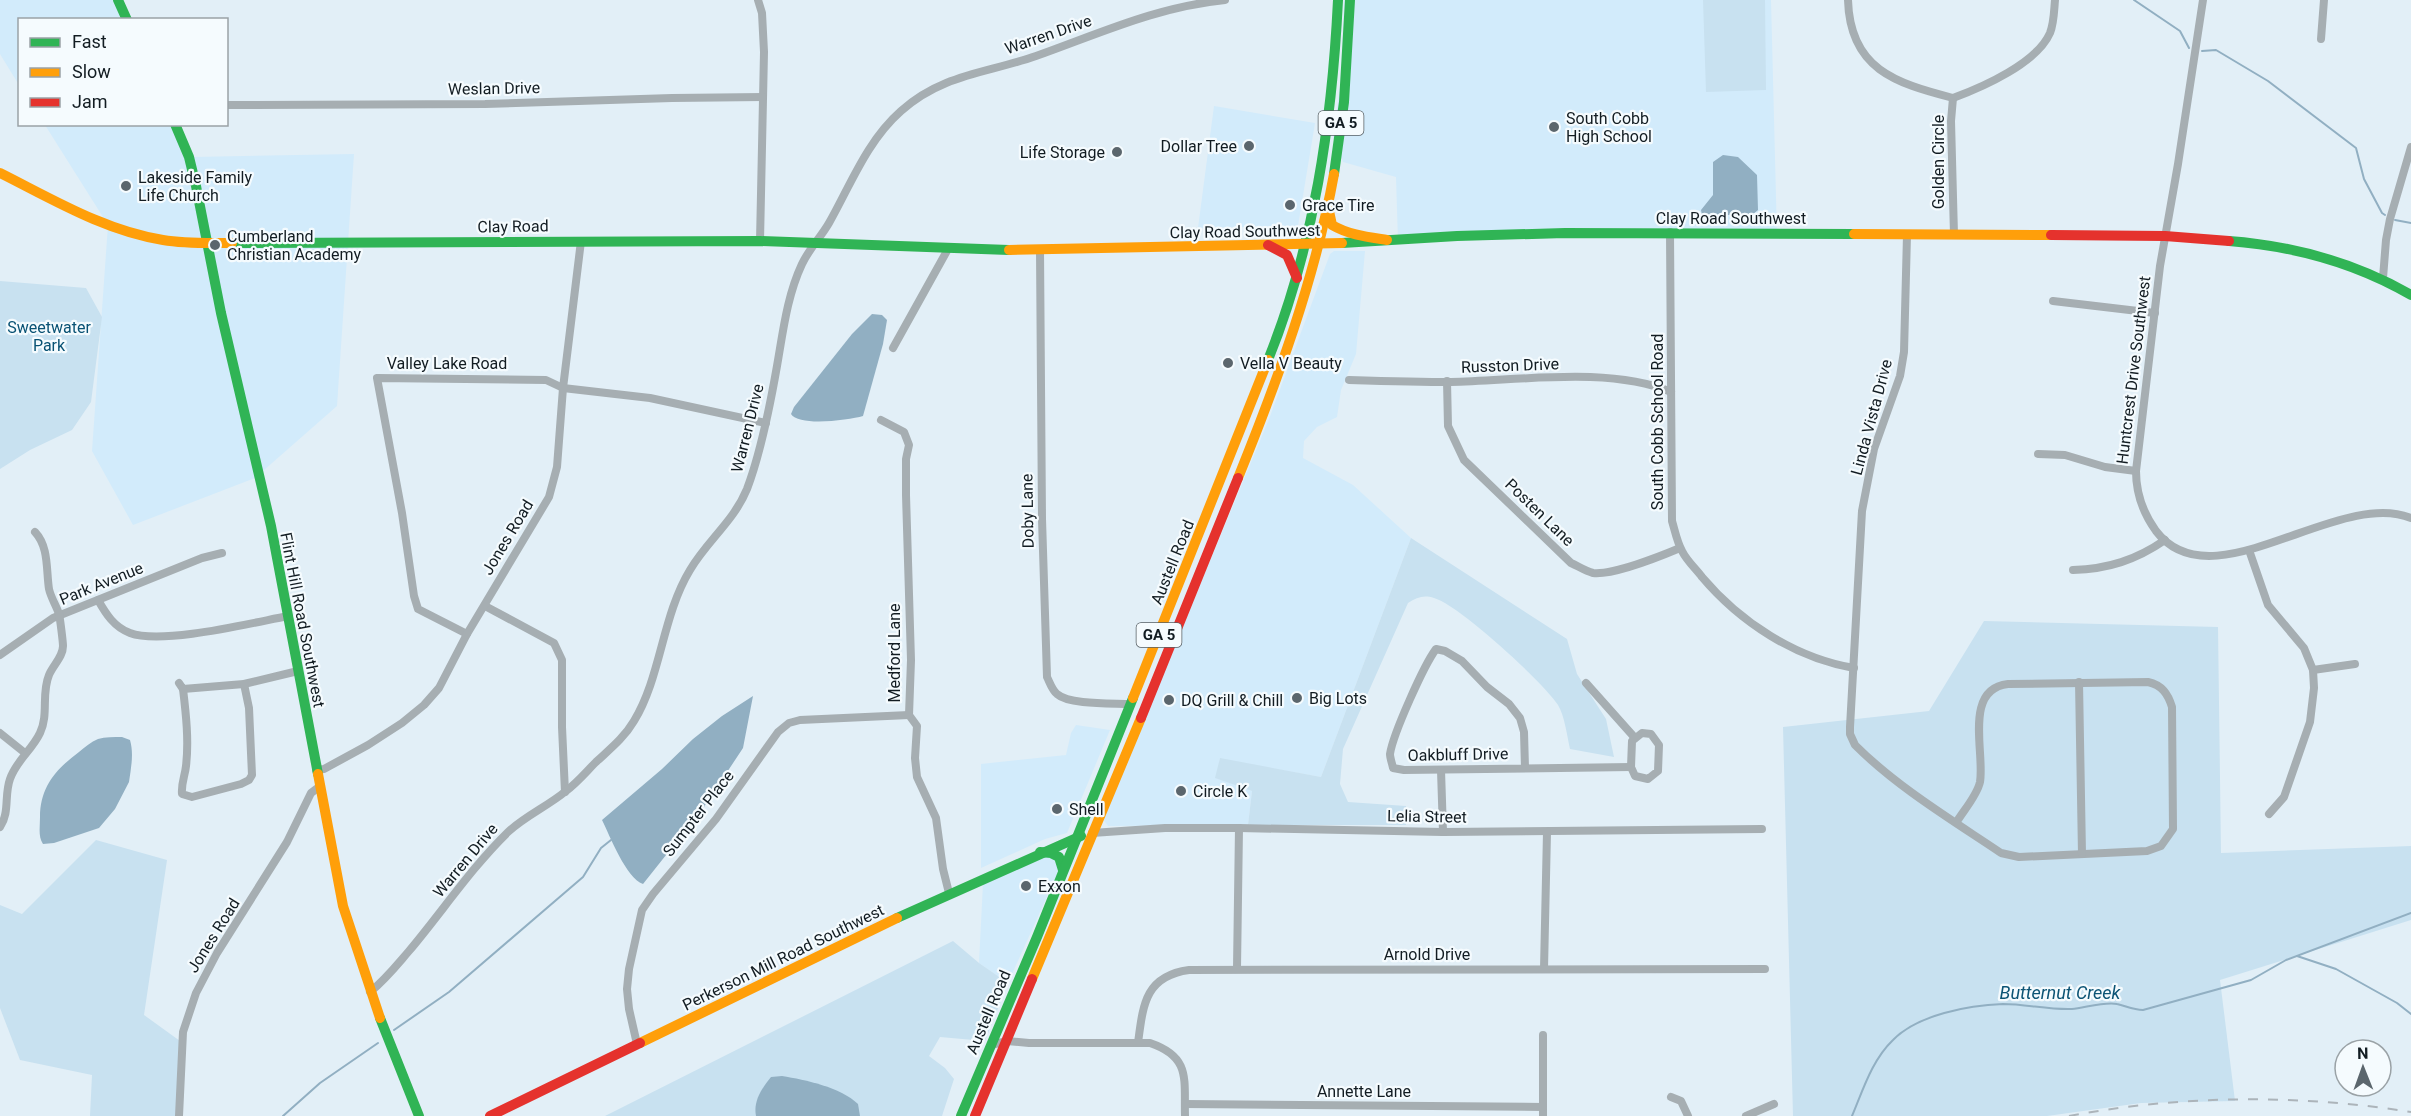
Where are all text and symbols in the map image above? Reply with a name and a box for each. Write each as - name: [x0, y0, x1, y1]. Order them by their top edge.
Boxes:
- street label: Warren Drive: [1002, 11, 1094, 58]
- legend: [18, 18, 228, 126]
- text: Fast: [72, 31, 107, 52]
- text: Slow: [72, 61, 111, 82]
- street label: Weslan Drive: [448, 78, 540, 99]
- text: Jam: [72, 91, 108, 112]
- place label: South Cobb High School: [1566, 109, 1652, 146]
- road number: GA 5: [1318, 111, 1364, 135]
- street label: Golden Circle: [1929, 115, 1948, 209]
- marker: South Cobb High School: [1547, 120, 1561, 134]
- place label: Dollar Tree: [1161, 137, 1237, 156]
- marker: Dollar Tree: [1242, 139, 1256, 153]
- place label: Life Storage: [1020, 143, 1105, 162]
- marker: Life Storage: [1110, 145, 1124, 159]
- place label: Lakeside Family Life Church: [138, 168, 252, 205]
- marker: Lakeside Family Life Church: [119, 179, 133, 193]
- place label: Grace Tire: [1302, 196, 1374, 215]
- marker: Grace Tire: [1283, 198, 1297, 212]
- street label: Clay Road Southwest: [1656, 209, 1806, 228]
- street label: Clay Road: [477, 216, 549, 237]
- street label: Clay Road Southwest: [1170, 221, 1320, 242]
- place label: Cumberland Christian Academy: [227, 227, 361, 264]
- marker: Cumberland Christian Academy: [208, 238, 222, 252]
- street label: Huntcrest Drive Southwest: [2113, 275, 2154, 465]
- park label: Sweetwater Park: [7, 318, 91, 355]
- street label: South Cobb School Road: [1648, 334, 1667, 510]
- street label: Valley Lake Road: [387, 354, 507, 373]
- place label: Vella V Beauty: [1240, 354, 1342, 373]
- street label: Russton Drive: [1461, 354, 1559, 377]
- marker: Vella V Beauty: [1221, 356, 1235, 370]
- street label: Linda Vista Drive: [1847, 357, 1896, 477]
- street label: Warren Drive: [727, 382, 768, 474]
- street label: Doby Lane: [1017, 473, 1038, 549]
- street label: Posten Lane: [1501, 475, 1578, 550]
- street label: Jones Road: [478, 496, 537, 578]
- street label: Austell Road: [1147, 517, 1198, 607]
- street label: Flint Hill Road Southwest: [276, 531, 329, 709]
- street label: Park Avenue: [57, 558, 146, 609]
- street label: Medford Lane: [885, 603, 904, 703]
- road number: GA 5: [1136, 623, 1182, 647]
- place label: Big Lots: [1309, 689, 1367, 708]
- place label: DQ Grill & Chill: [1181, 691, 1283, 710]
- marker: Big Lots: [1290, 691, 1304, 705]
- marker: DQ Grill & Chill: [1162, 693, 1176, 707]
- street label: Oakbluff Drive: [1408, 744, 1508, 765]
- street label: Sumpter Place: [659, 766, 738, 860]
- place label: Circle K: [1193, 782, 1248, 801]
- marker: Circle K: [1174, 784, 1188, 798]
- place label: Shell: [1069, 800, 1104, 819]
- marker: Shell: [1050, 802, 1064, 816]
- street label: Lelia Street: [1387, 806, 1467, 827]
- street label: Warren Drive: [429, 820, 502, 901]
- place label: Exxon: [1038, 877, 1081, 896]
- marker: Exxon: [1019, 879, 1033, 893]
- street label: Jones Road: [183, 895, 244, 976]
- street label: Perkerson Mill Road Southwest: [679, 900, 887, 1015]
- street label: Arnold Drive: [1384, 945, 1470, 964]
- street label: Austell Road: [962, 967, 1015, 1057]
- water label: Butternut Creek: [2000, 982, 2122, 1003]
- north arrow: [2333, 1038, 2393, 1098]
- text: N: [2357, 1044, 2369, 1063]
- street label: Annette Lane: [1317, 1082, 1411, 1101]

